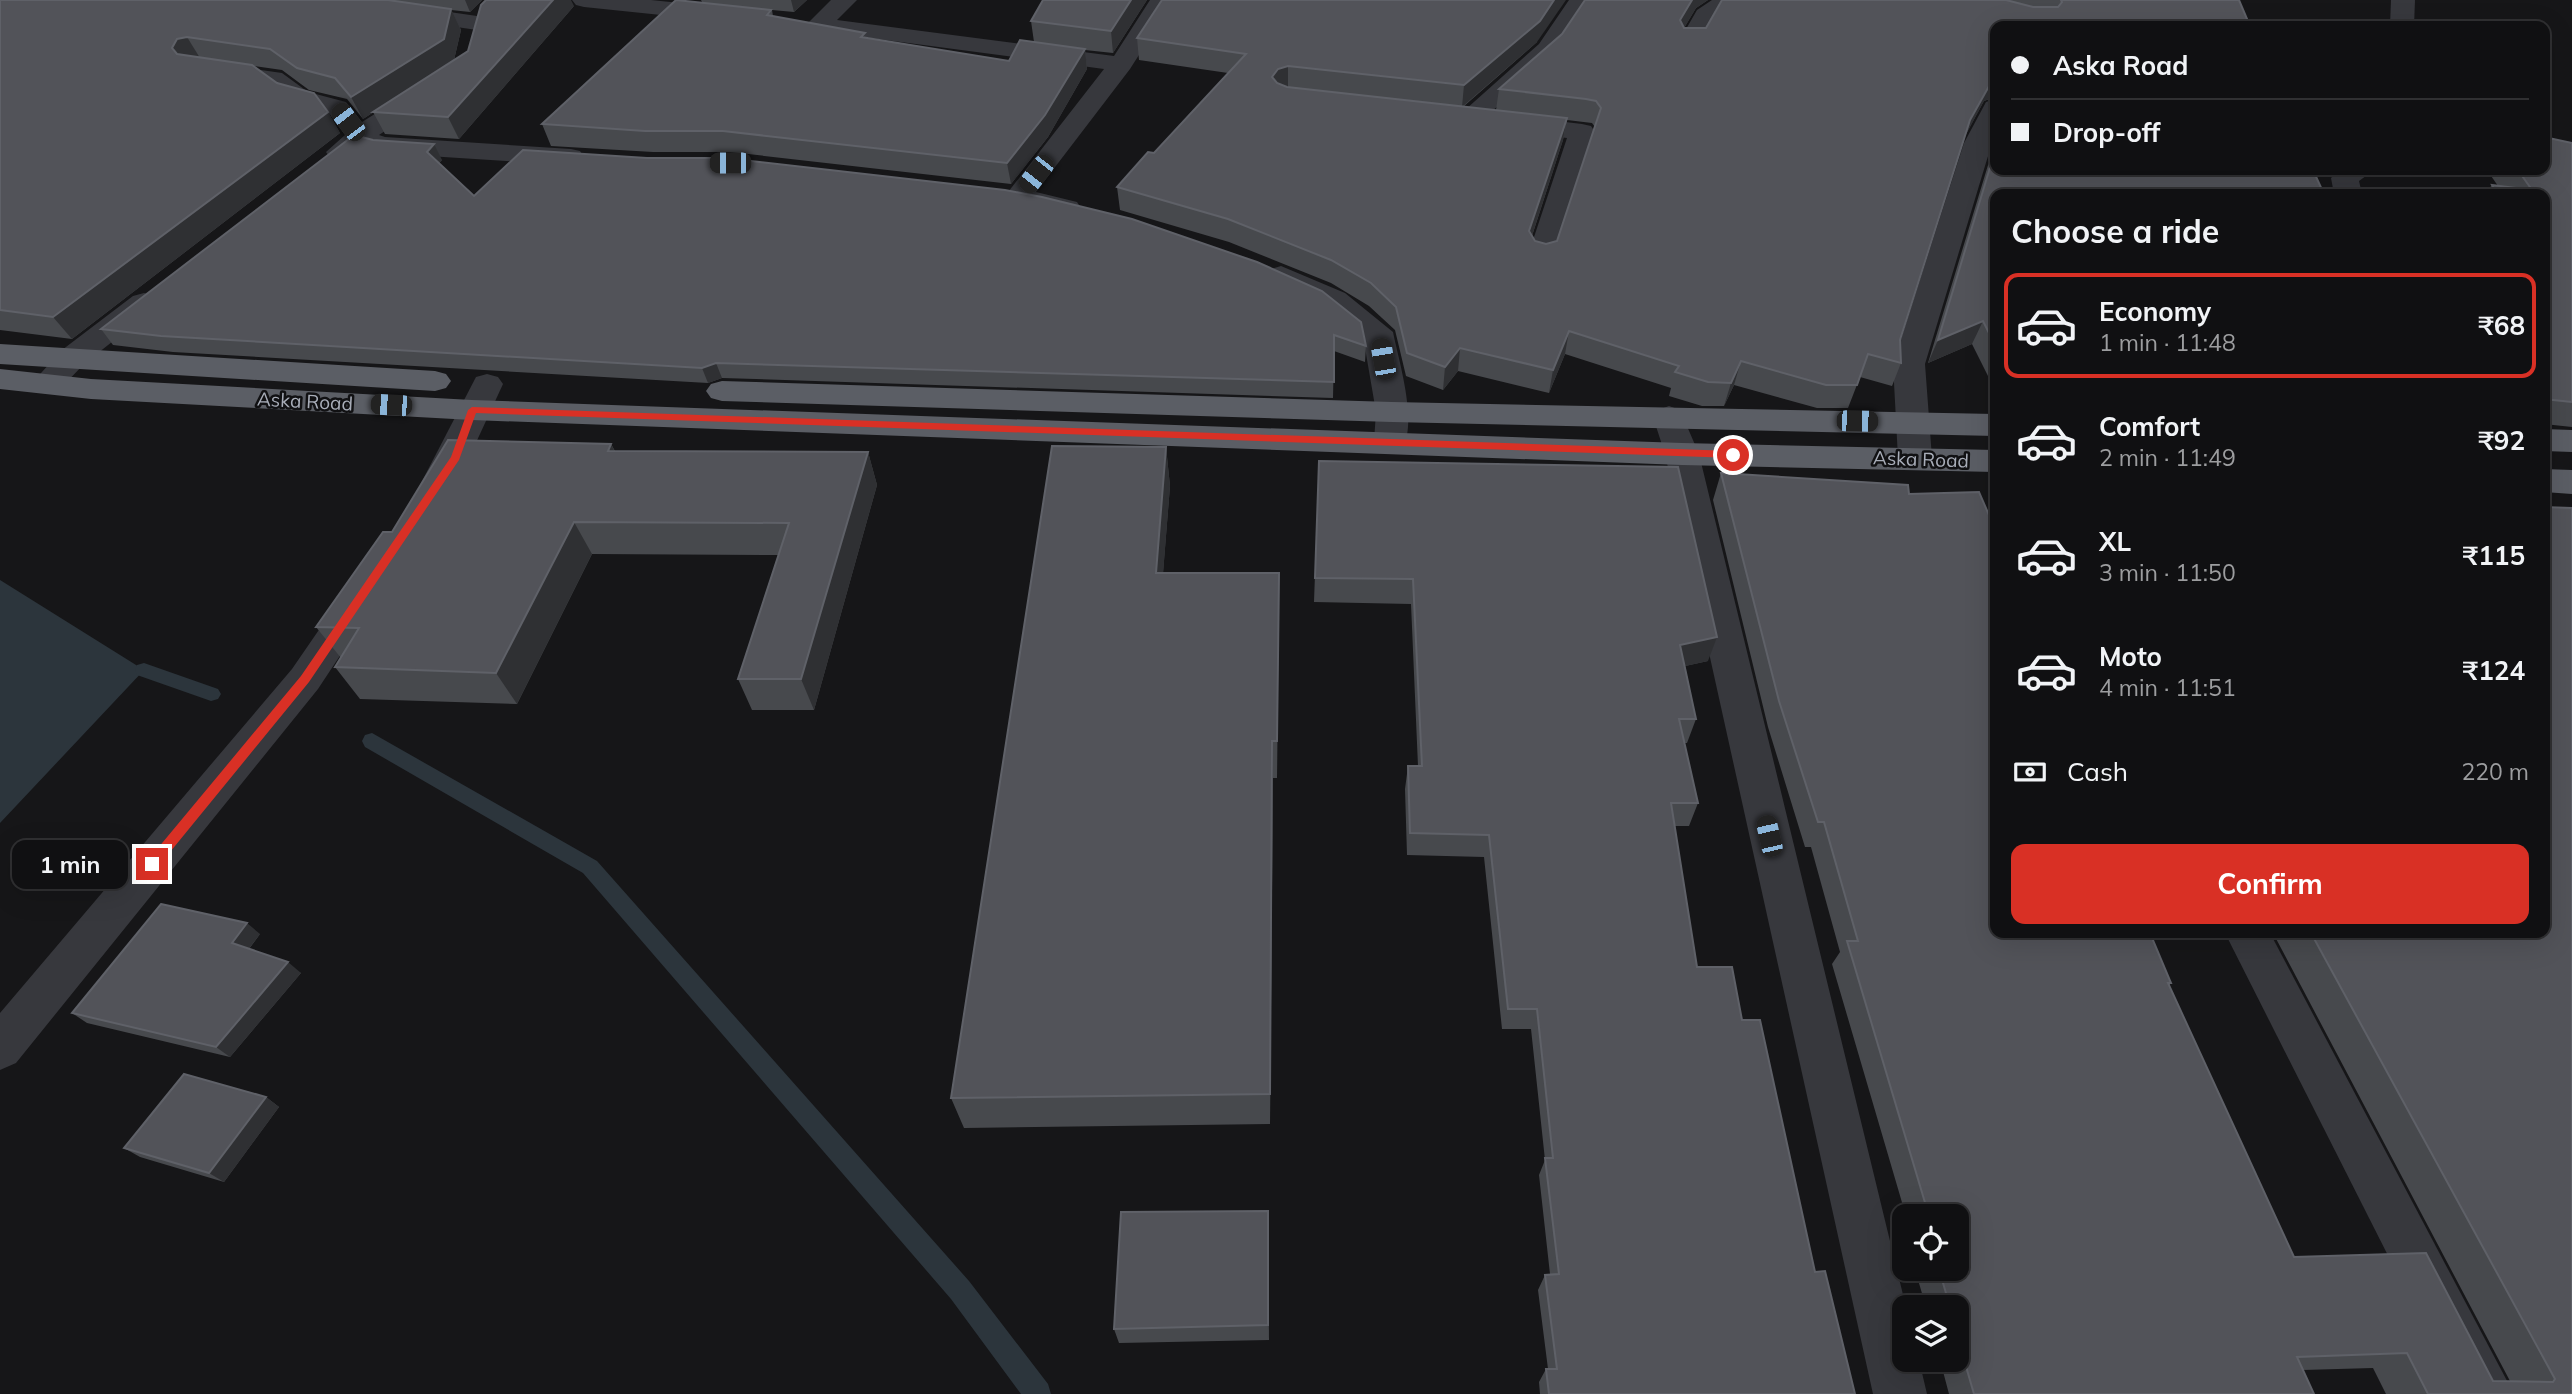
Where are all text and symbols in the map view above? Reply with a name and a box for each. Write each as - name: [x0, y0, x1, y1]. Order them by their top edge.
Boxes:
- text: Aska Road: [2053, 49, 2188, 82]
- car: [327, 99, 370, 145]
- text: Drop-off: [2053, 116, 2160, 149]
- car: [1015, 151, 1058, 197]
- car: [710, 153, 752, 174]
- text: Choose a ride: [2011, 211, 2219, 251]
- icon: car: [2015, 294, 2078, 357]
- text: Economy: [2099, 295, 2211, 328]
- text: ₹68: [2478, 309, 2525, 342]
- text: 1 min · 11:48: [2099, 328, 2236, 357]
- car: [1370, 336, 1397, 382]
- street label: Aska Road: [256, 387, 354, 415]
- car: [370, 393, 413, 417]
- icon: car: [2015, 409, 2078, 472]
- car: [1836, 410, 1879, 432]
- text: Comfort: [2099, 410, 2200, 443]
- text: ₹92: [2478, 424, 2525, 457]
- route start: [1717, 439, 1749, 471]
- text: 2 min · 11:49: [2099, 443, 2236, 472]
- street label: Aska Road: [1873, 445, 1969, 473]
- icon: car: [2015, 524, 2078, 587]
- text: XL: [2099, 525, 2131, 558]
- text: ₹115: [2463, 539, 2525, 572]
- text: 3 min · 11:50: [2099, 558, 2236, 587]
- icon: car: [2015, 639, 2078, 702]
- text: Moto: [2099, 640, 2162, 673]
- text: ₹124: [2463, 654, 2525, 687]
- text: 4 min · 11:51: [2099, 673, 2236, 702]
- icon: cash: [2011, 753, 2049, 791]
- text: Cash: [2067, 755, 2128, 788]
- text: 220 m: [2461, 757, 2529, 786]
- car: [1755, 813, 1784, 859]
- callout: 1 min: [12, 840, 128, 888]
- button: Confirm: [2011, 844, 2529, 924]
- route end: [136, 848, 168, 880]
- text: 1 min: [40, 850, 100, 879]
- map controls: [1892, 1204, 1969, 1372]
- button: locate: [1892, 1204, 1969, 1281]
- button: layers: [1892, 1295, 1969, 1372]

